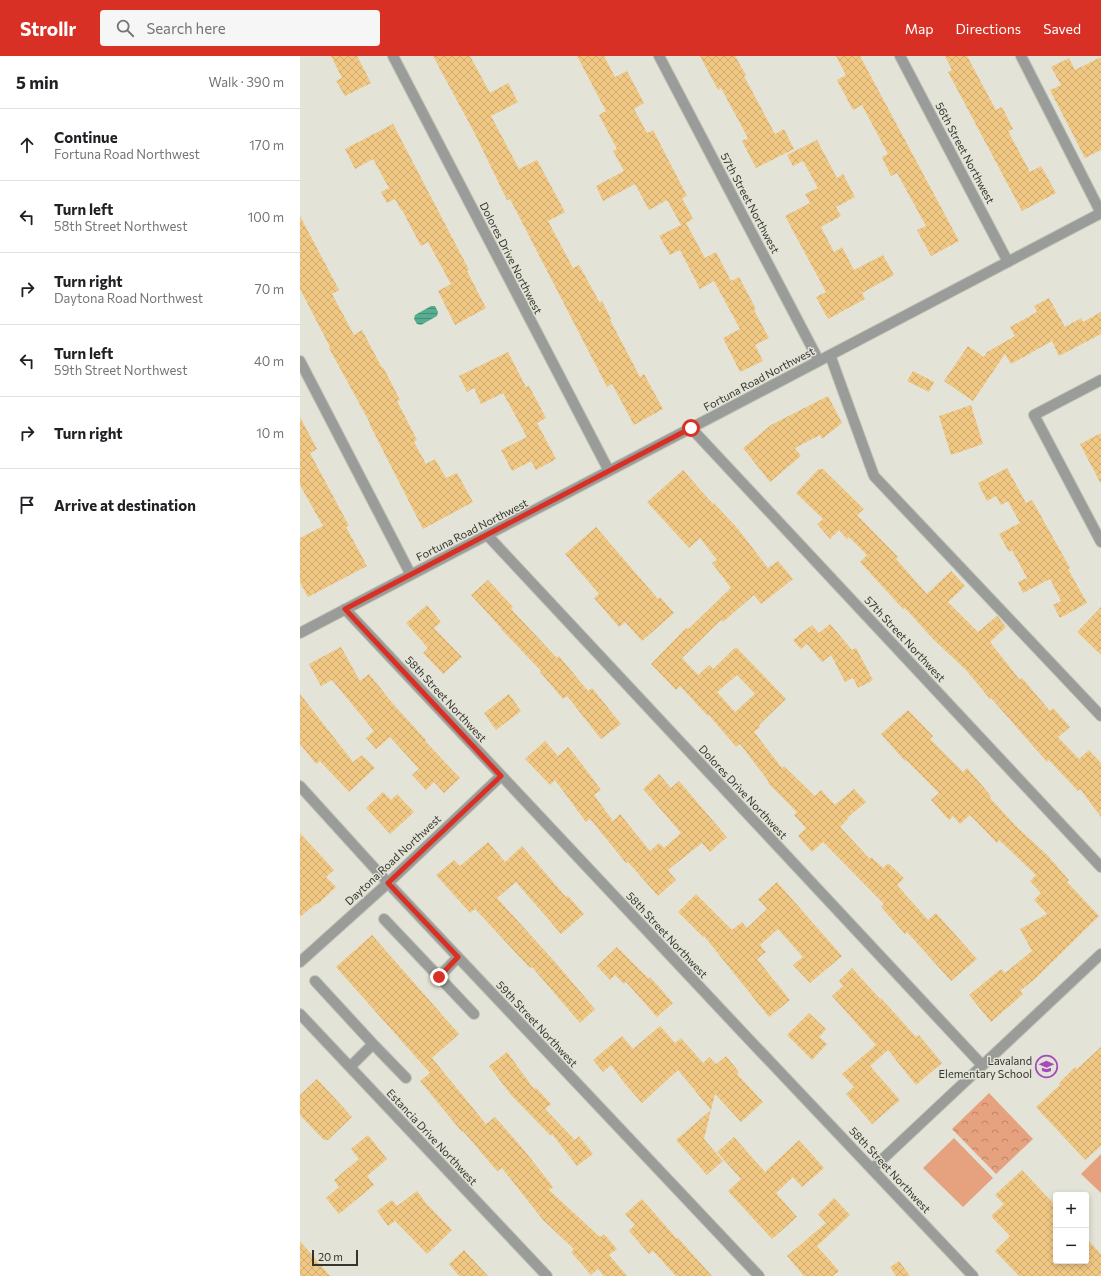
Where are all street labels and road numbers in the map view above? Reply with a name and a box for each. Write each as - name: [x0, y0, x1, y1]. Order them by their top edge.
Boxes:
- street label: 56th Street Northwest: [933, 100, 998, 206]
- street label: 57th Street Northwest: [718, 150, 783, 256]
- street label: Dolores Drive Northwest: [478, 200, 546, 316]
- street label: Fortuna Road Northwest: [701, 344, 817, 413]
- street label: Fortuna Road Northwest: [414, 496, 530, 563]
- street label: 57th Street Northwest: [862, 593, 949, 684]
- street label: 58th Street Northwest: [403, 653, 490, 745]
- street label: Dolores Drive Northwest: [696, 742, 791, 842]
- street label: Daytona Road Northwest: [342, 812, 444, 907]
- street label: 58th Street Northwest: [624, 889, 711, 981]
- street label: 59th Street Northwest: [494, 978, 581, 1070]
- street label: Estancia Drive Northwest: [384, 1086, 481, 1188]
- street label: 58th Street Northwest: [847, 1124, 934, 1216]

